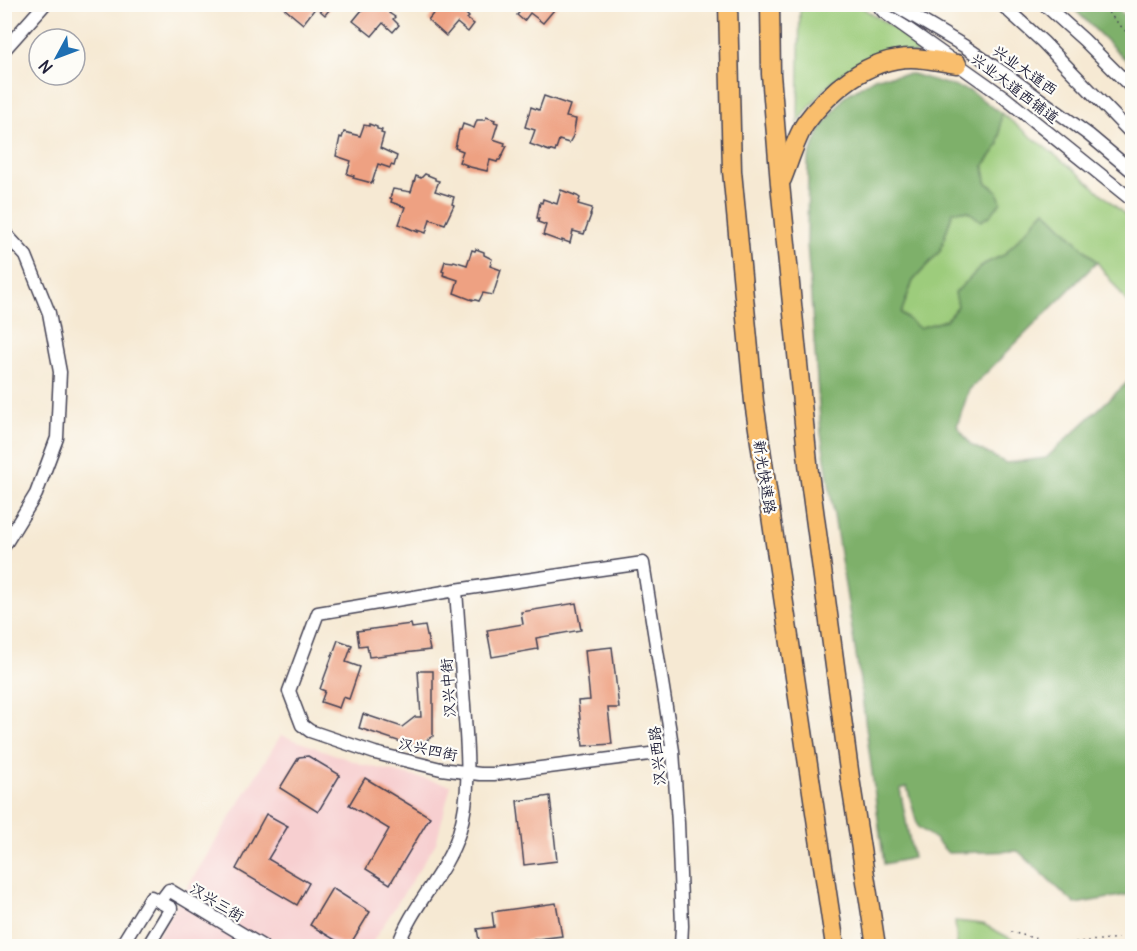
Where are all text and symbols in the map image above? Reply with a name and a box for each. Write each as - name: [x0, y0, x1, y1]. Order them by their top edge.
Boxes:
- north arrow: [27, 27, 87, 87]
- street label: 兴业大道西: [989, 41, 1061, 99]
- street label: 兴业大道西铺道: [967, 49, 1063, 127]
- text: N: [35, 56, 57, 78]
- street label: 新光快速路: [750, 438, 780, 516]
- street label: 汉兴中街: [436, 657, 460, 719]
- street label: 汉兴西路: [644, 725, 670, 787]
- street label: 汉兴四街: [397, 733, 459, 765]
- street label: 汉兴三街: [186, 878, 248, 926]

